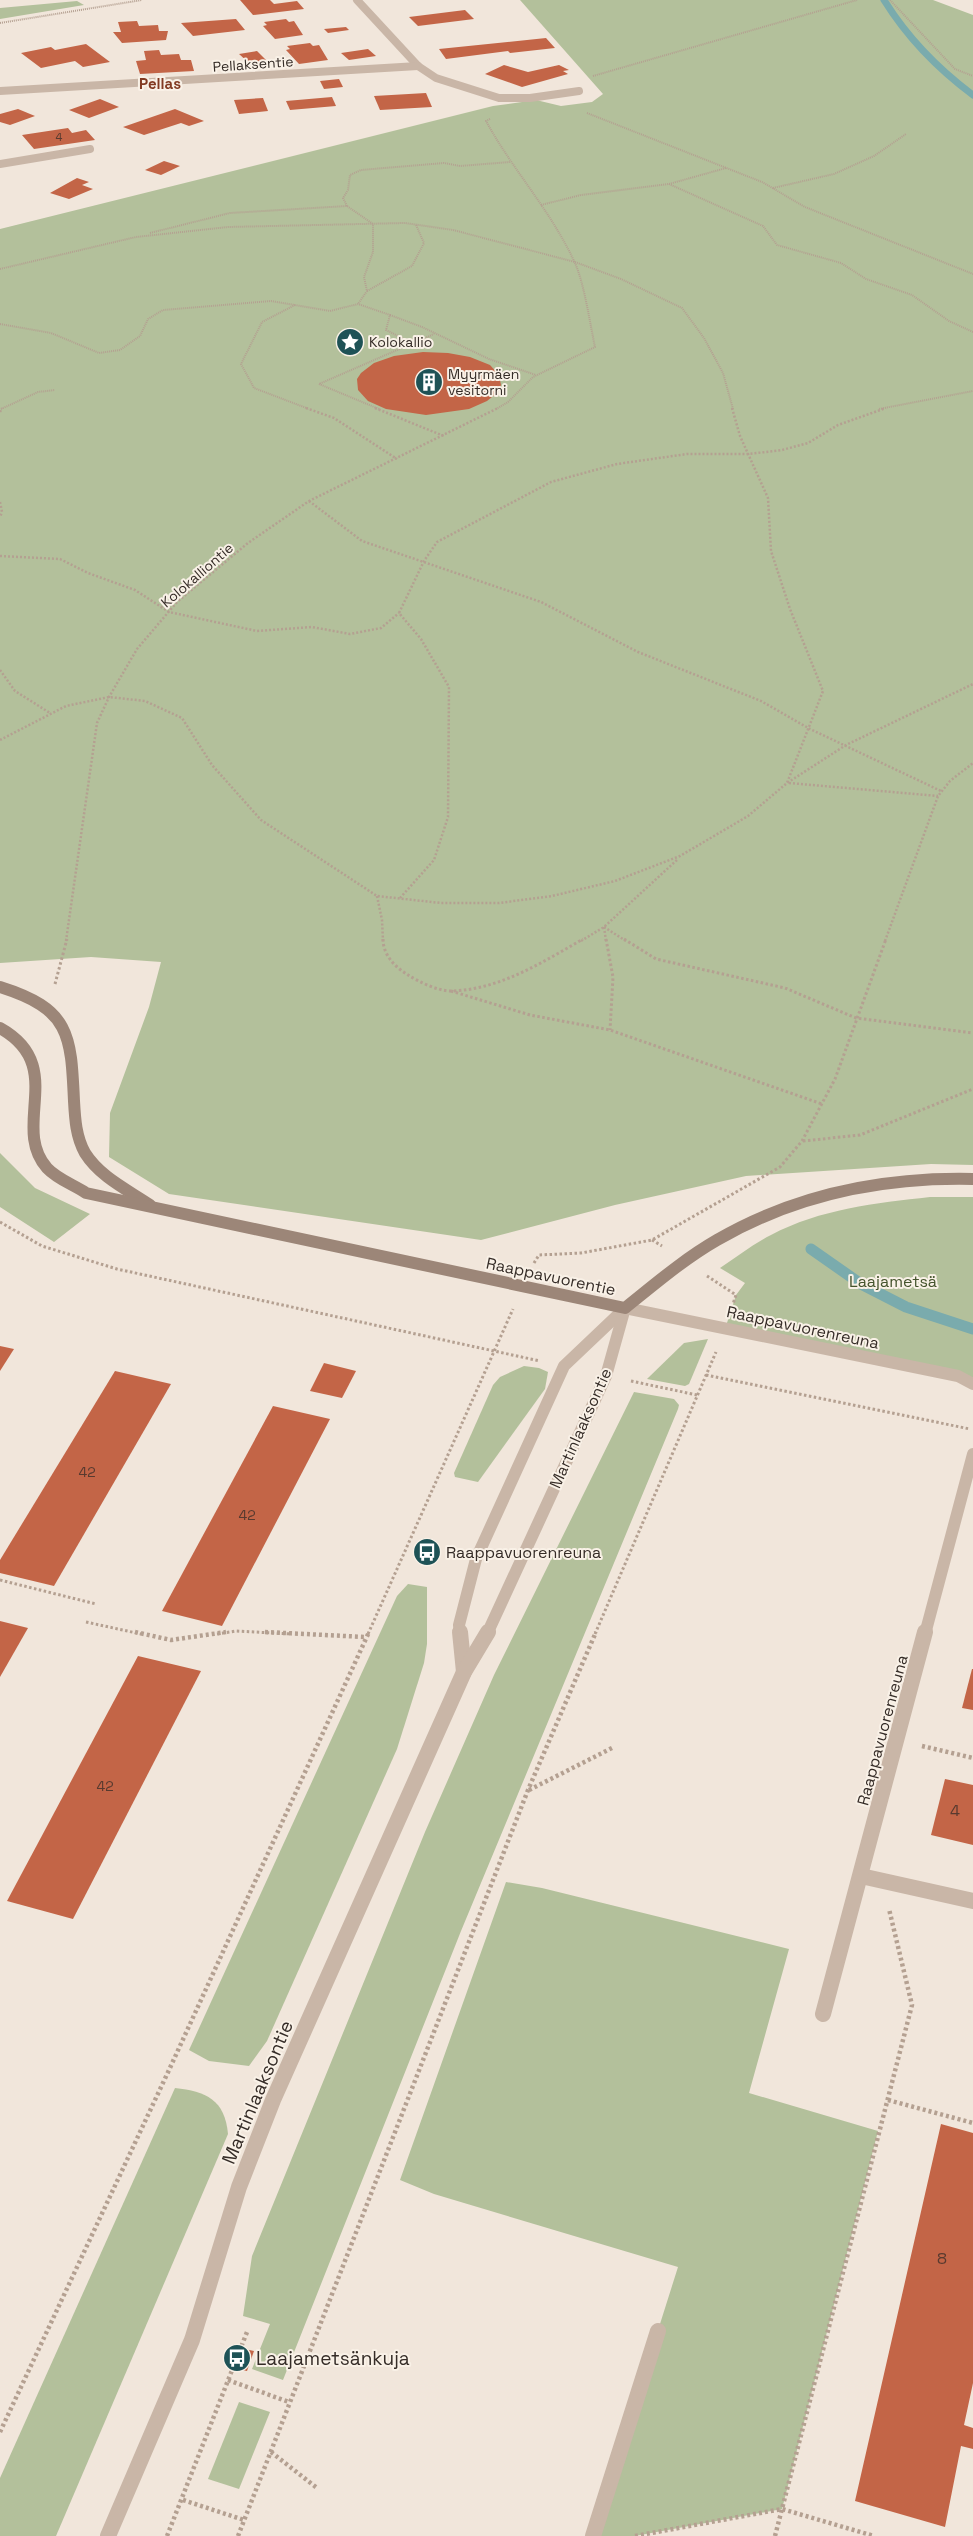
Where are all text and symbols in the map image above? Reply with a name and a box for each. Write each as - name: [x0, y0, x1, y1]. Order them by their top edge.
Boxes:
- street label: Pellaksentie: [212, 52, 294, 76]
- district label: Pellas: [139, 74, 181, 93]
- house number: 4: [56, 130, 63, 144]
- place icon: Kolokallio: [335, 327, 365, 357]
- place label: Kolokallio: [369, 333, 432, 351]
- place label: Myyrmäen vesitorni: [448, 365, 519, 399]
- building icon: Myyrmäen vesitorni: [414, 367, 444, 397]
- street label: Kolokalliontie: [157, 539, 237, 611]
- street label: Raappavuorentie: [484, 1253, 618, 1300]
- park label: Laajametsä: [849, 1271, 937, 1292]
- street label: Raappavuorenreuna: [725, 1301, 881, 1354]
- street label: Martinlaaksontie: [545, 1365, 616, 1492]
- house number: 42: [78, 1463, 96, 1481]
- house number: 42: [238, 1506, 256, 1524]
- bus stop icon: Raappavuorenreuna: [412, 1537, 442, 1567]
- place label: Raappavuorenreuna: [446, 1542, 601, 1563]
- street label: Raappavuorenreuna: [852, 1652, 913, 1808]
- house number: 42: [96, 1777, 114, 1795]
- house number: 4: [950, 1800, 960, 1821]
- street label: Martinlaaksontie: [216, 2017, 299, 2168]
- house number: 8: [937, 2248, 947, 2269]
- bus stop icon: Laajametsänkuja: [222, 2343, 252, 2373]
- place label: Laajametsänkuja: [256, 2346, 410, 2371]

